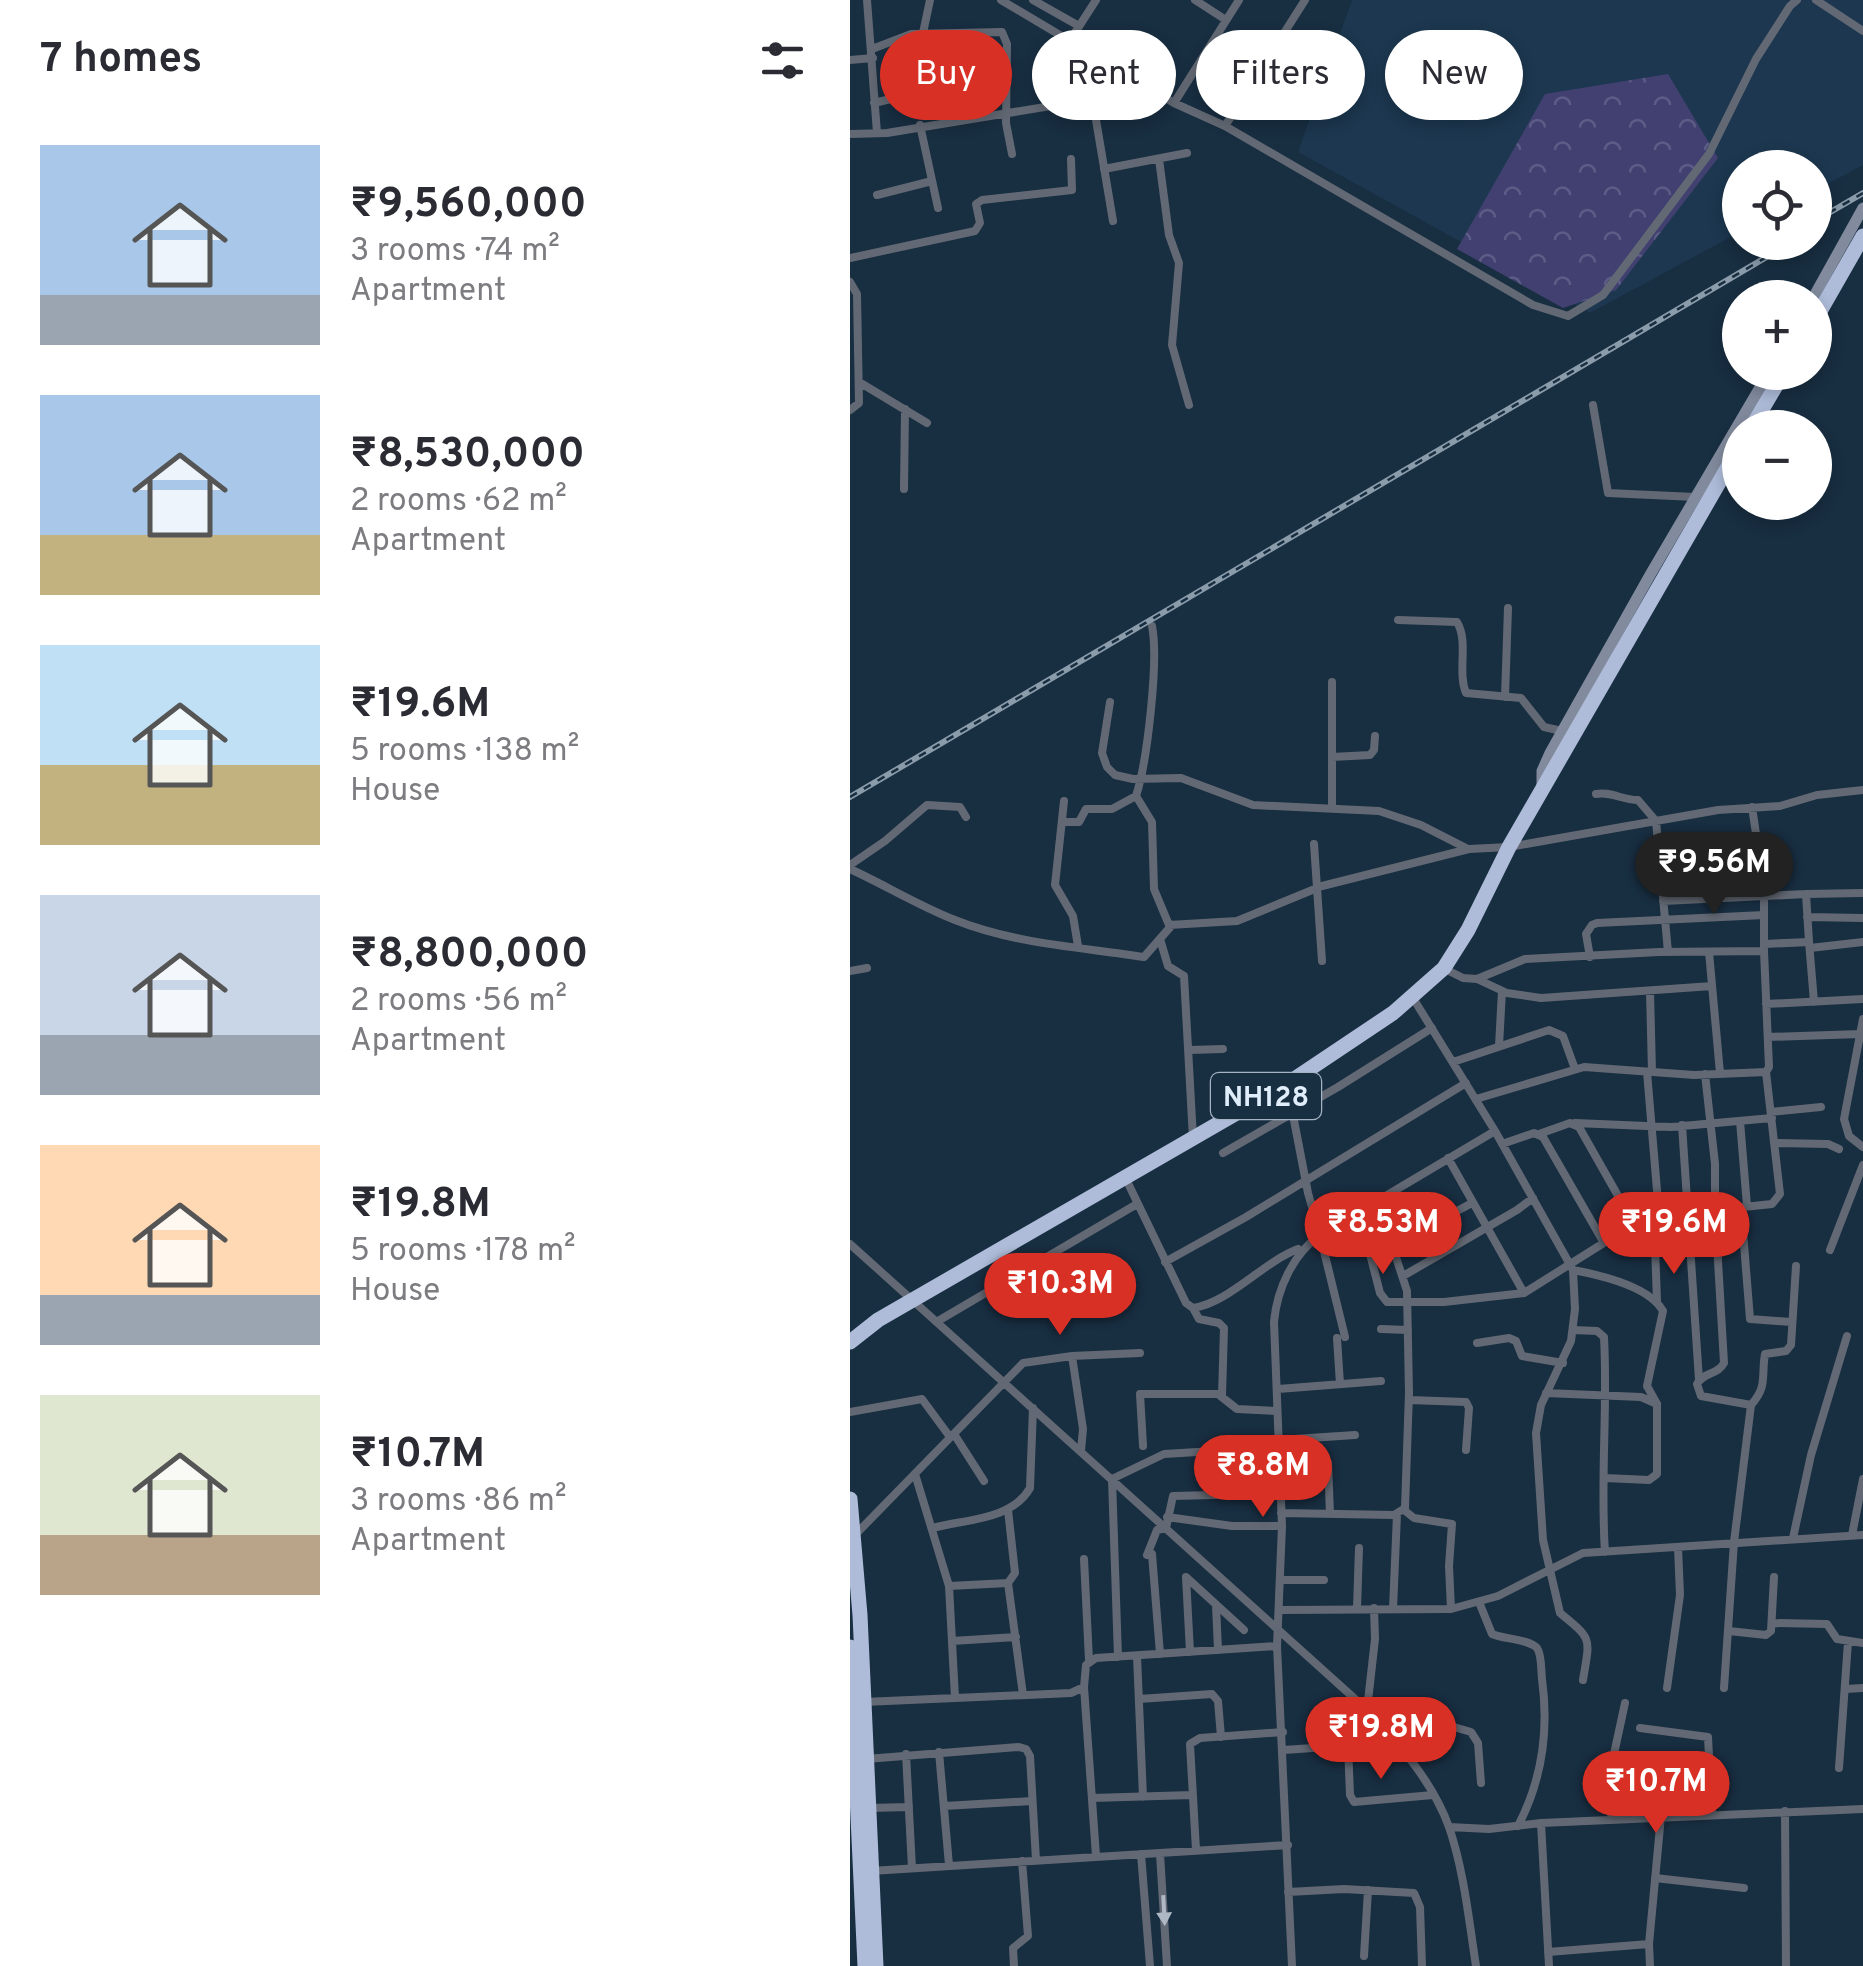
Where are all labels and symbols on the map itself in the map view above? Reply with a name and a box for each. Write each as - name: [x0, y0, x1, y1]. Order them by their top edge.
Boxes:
- pin: ₹9.56M: [1633, 832, 1795, 917]
- road number: NH128: [1211, 1073, 1321, 1119]
- pin: ₹8.53M: [1302, 1192, 1464, 1277]
- pin: ₹19.6M: [1593, 1192, 1755, 1277]
- pin: ₹10.3M: [979, 1253, 1141, 1338]
- pin: ₹8.8M: [1193, 1435, 1333, 1520]
- pin: ₹19.8M: [1300, 1697, 1462, 1782]
- pin: ₹10.7M: [1575, 1751, 1737, 1836]
- one-way arrow: [1156, 1894, 1172, 1926]

